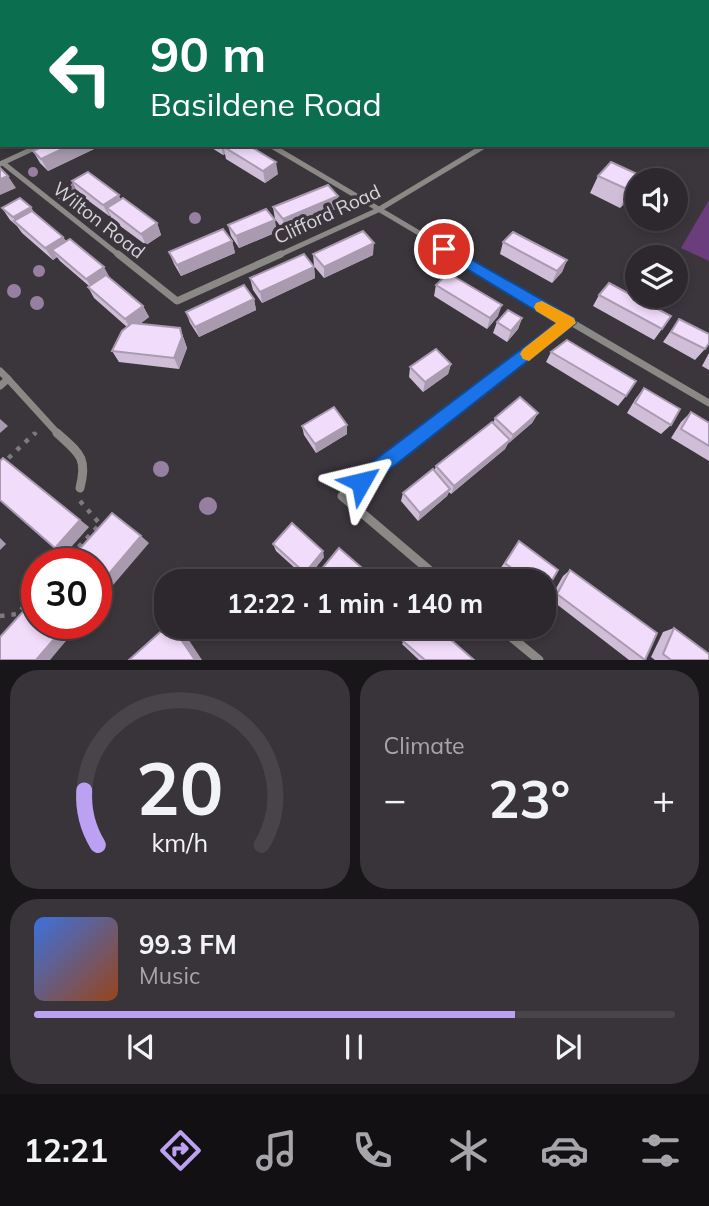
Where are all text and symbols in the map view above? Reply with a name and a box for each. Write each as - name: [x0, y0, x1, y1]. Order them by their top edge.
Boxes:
- text: 90 m: [150, 23, 266, 84]
- icon: left: [35, 28, 126, 119]
- text: Basildene Road: [150, 84, 382, 124]
- map controls: [625, 168, 688, 308]
- button: sound: [625, 168, 688, 231]
- street label: Wilton Road: [48, 177, 150, 263]
- street label: Clifford Road: [270, 179, 384, 249]
- pin: [414, 219, 474, 279]
- icon: arrive: [425, 230, 463, 268]
- button: layers: [625, 245, 688, 308]
- position arrow: [324, 445, 398, 519]
- speed limit sign: 30: [21, 548, 112, 639]
- text: 12:22 · 1 min · 140 m: [227, 587, 483, 620]
- text: Climate: [384, 731, 465, 760]
- text: 20: [136, 743, 223, 834]
- text: 23°: [488, 766, 570, 831]
- text: −: [384, 775, 406, 823]
- text: +: [652, 775, 675, 823]
- text: km/h: [151, 827, 208, 858]
- text: 99.3 FM: [139, 928, 237, 961]
- text: Music: [139, 961, 200, 990]
- icon: previous: [122, 1028, 160, 1066]
- icon: pause: [335, 1028, 373, 1066]
- icon: next: [549, 1028, 587, 1066]
- icon: directions: [156, 1126, 205, 1175]
- icon: music: [252, 1126, 301, 1175]
- icon: phone: [348, 1126, 397, 1175]
- icon: climate: [444, 1126, 493, 1175]
- icon: car: [540, 1126, 589, 1175]
- icon: filters: [636, 1126, 685, 1175]
- text: 12:21: [24, 1130, 108, 1170]

